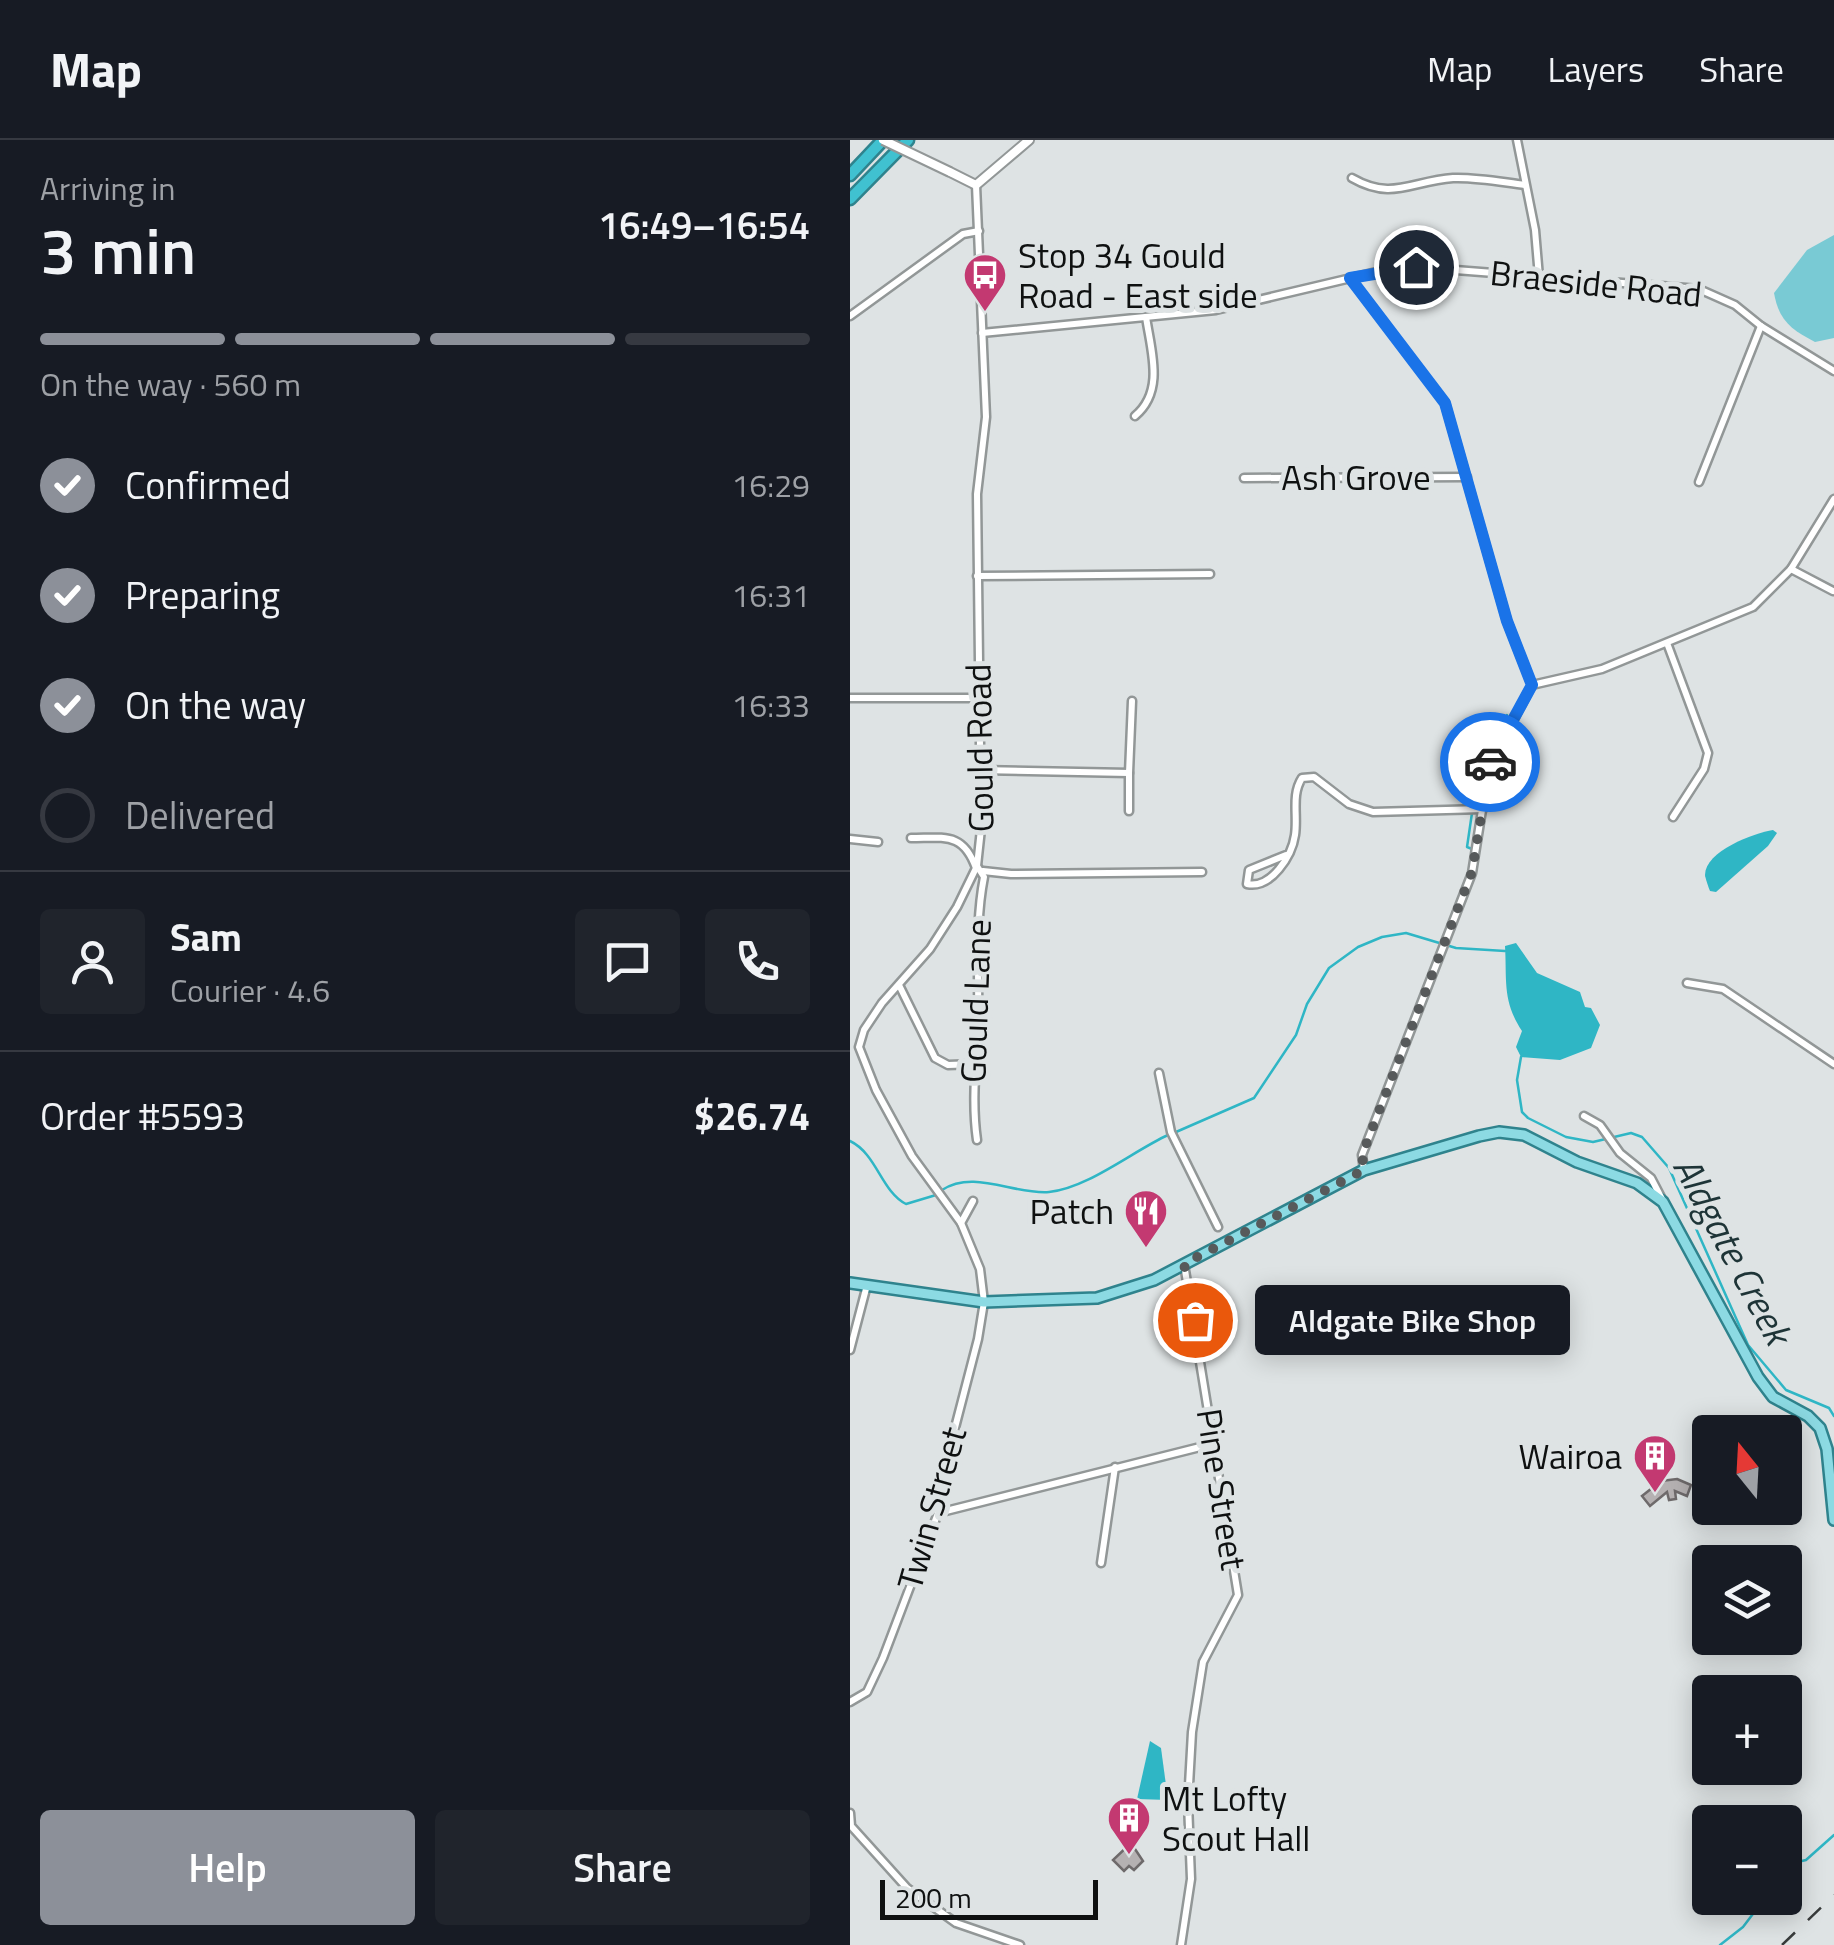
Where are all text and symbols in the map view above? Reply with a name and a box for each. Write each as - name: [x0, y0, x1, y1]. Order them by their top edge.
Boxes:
- text: Map: [50, 33, 142, 106]
- text: Map: [1427, 42, 1492, 96]
- text: Layers: [1547, 42, 1644, 96]
- text: Share: [1699, 42, 1784, 96]
- text: Arriving in: [40, 164, 176, 212]
- text: 16:49–16:54: [598, 196, 810, 254]
- text: 3 min: [40, 200, 196, 299]
- pin: [1374, 225, 1459, 310]
- place label: Stop 34 Gould Road - East side: [1018, 228, 1258, 322]
- icon: home: [1389, 240, 1444, 295]
- street label: Braeside Road: [1488, 245, 1704, 321]
- bus stop icon: Stop 34 Gould Road - East side: [962, 252, 1008, 313]
- text: On the way · 560 m: [40, 360, 301, 408]
- street label: Ash Grove: [1281, 450, 1431, 504]
- text: Confirmed: [125, 456, 291, 514]
- icon: check: [40, 458, 95, 513]
- text: 16:29: [731, 461, 810, 509]
- text: Preparing: [125, 566, 280, 624]
- icon: check: [40, 568, 95, 623]
- text: 16:31: [731, 571, 810, 619]
- street label: Gould Road: [951, 663, 1007, 833]
- text: On the way: [125, 676, 306, 734]
- icon: check: [40, 678, 95, 733]
- text: 16:33: [731, 681, 810, 729]
- courier: [1440, 712, 1540, 812]
- icon: car: [1463, 735, 1518, 790]
- text: Delivered: [125, 786, 275, 844]
- text: Sam: [170, 908, 242, 966]
- button: person: [40, 909, 145, 1014]
- button: chat: [575, 909, 680, 1014]
- button: phone: [705, 909, 810, 1014]
- street label: Gould Lane: [945, 918, 1005, 1084]
- text: Courier · 4.6: [170, 966, 330, 1014]
- text: Order #5593: [40, 1087, 245, 1145]
- text: $26.74: [694, 1087, 810, 1145]
- water label: Aldgate Creek: [1659, 1146, 1809, 1358]
- place label: Patch: [1030, 1184, 1114, 1238]
- restaurant icon: Patch: [1123, 1188, 1169, 1249]
- pin: [1153, 1278, 1238, 1363]
- callout: Aldgate Bike Shop: [1255, 1285, 1570, 1355]
- icon: bag: [1168, 1293, 1223, 1348]
- text: Aldgate Bike Shop: [1289, 1296, 1536, 1344]
- street label: Pine Street: [1183, 1404, 1261, 1574]
- north arrow: [1692, 1415, 1802, 1525]
- map controls: [1692, 1415, 1802, 1915]
- street label: Twin Street: [882, 1420, 980, 1596]
- place label: Wairoa: [1519, 1429, 1622, 1483]
- building icon: Wairoa: [1632, 1433, 1678, 1494]
- button: layers: [1692, 1545, 1802, 1655]
- button: +: [1692, 1675, 1802, 1785]
- place label: Mt Lofty Scout Hall: [1162, 1771, 1310, 1865]
- building icon: Mt Lofty Scout Hall: [1106, 1795, 1152, 1856]
- button: −: [1692, 1805, 1802, 1915]
- button: Help: [40, 1810, 415, 1925]
- button: Share: [435, 1810, 810, 1925]
- scale bar: [880, 1875, 1098, 1920]
- text: 200 m: [895, 1876, 972, 1919]

